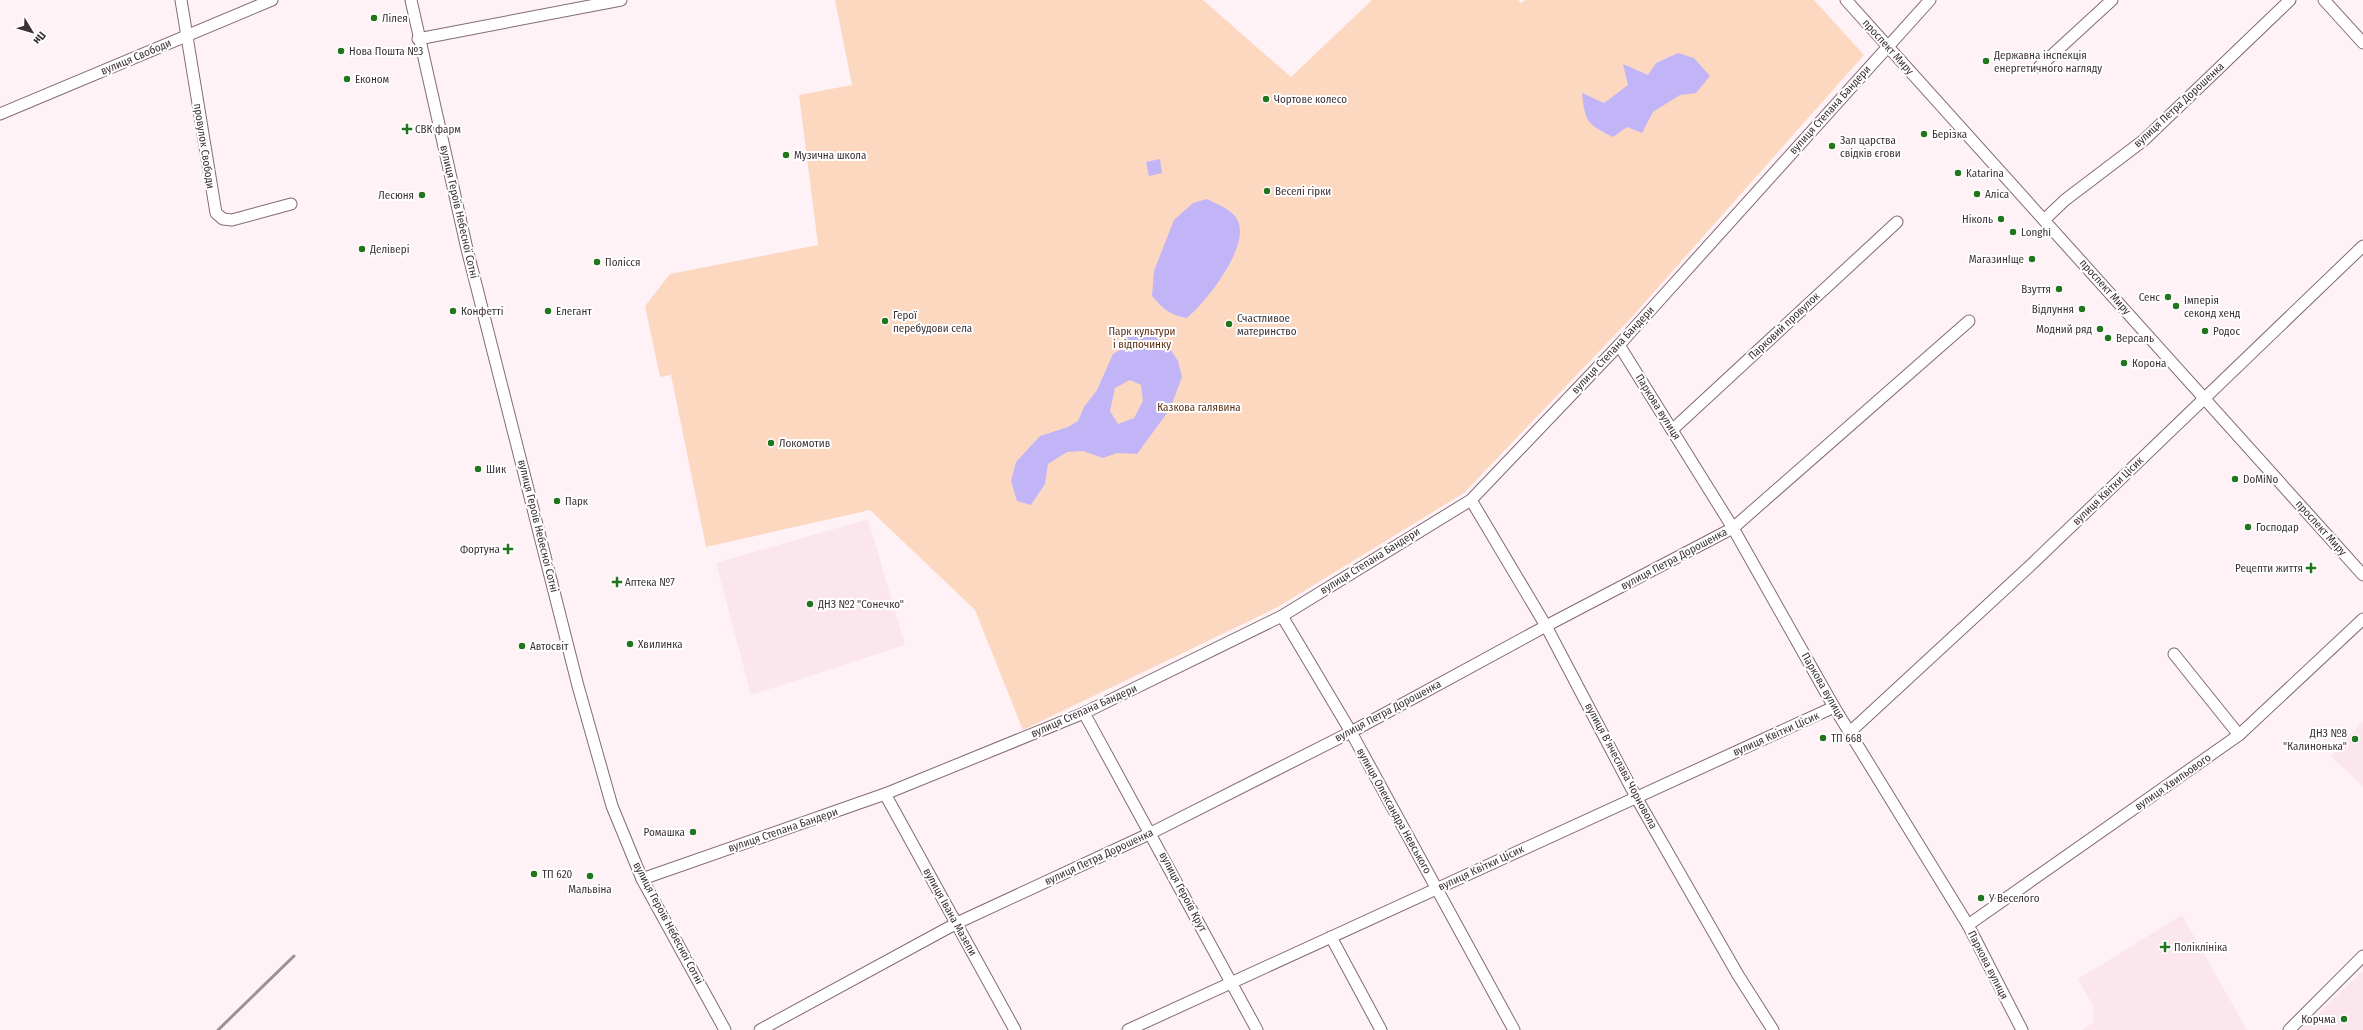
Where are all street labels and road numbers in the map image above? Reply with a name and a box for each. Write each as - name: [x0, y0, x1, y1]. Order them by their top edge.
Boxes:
- street label: проспект Миру: [1860, 17, 1916, 77]
- street label: вулиця Свободи: [99, 36, 173, 78]
- street label: вулиця Петра Дорошенка: [2131, 60, 2227, 150]
- street label: вулиця Степана Бандери: [1787, 63, 1873, 157]
- street label: провулок Свободи: [191, 102, 217, 190]
- street label: вулиця Героїв Небесної Сотні: [437, 144, 481, 280]
- street label: проспект Миру: [2077, 257, 2133, 317]
- street label: Парковий провулок: [1746, 289, 1823, 362]
- street label: вулиця Степана Бандери: [1569, 303, 1657, 397]
- street label: Паркова вулиця: [1633, 372, 1683, 442]
- street label: вулиця Квітки Цісик: [2070, 453, 2147, 528]
- street label: вулиця Героїв Небесної Сотні: [515, 458, 561, 594]
- street label: проспект Миру: [2293, 498, 2349, 558]
- street label: вулиця Степана Бандери: [1318, 525, 1422, 597]
- street label: вулиця Петра Дорошенка: [1619, 525, 1729, 593]
- street label: Паркова вулиця: [1799, 650, 1847, 722]
- street label: вулиця Петра Дорошенка: [1333, 677, 1443, 745]
- street label: вулиця Степана Бандери: [1029, 682, 1139, 740]
- street label: вулиця Вʼячеслава Чорновола: [1582, 701, 1660, 831]
- street label: вулиця Квітки Цісик: [1731, 709, 1822, 759]
- street label: вулиця Олександра Невського: [1354, 746, 1434, 876]
- street label: вулиця Хвильового: [2132, 751, 2214, 813]
- street label: вулиця Степана Бандери: [726, 805, 840, 855]
- street label: вулиця Петра Дорошенка: [1042, 826, 1156, 888]
- street label: вулиця Квітки Цісик: [1436, 842, 1527, 894]
- street label: вулиця Героїв Крут: [1156, 850, 1210, 935]
- street label: вулиця Героїв Небесної Сотні: [630, 860, 706, 986]
- street label: вулиця Івана Мазепи: [920, 866, 980, 958]
- street label: Паркова вулиця: [1965, 929, 2011, 1001]

